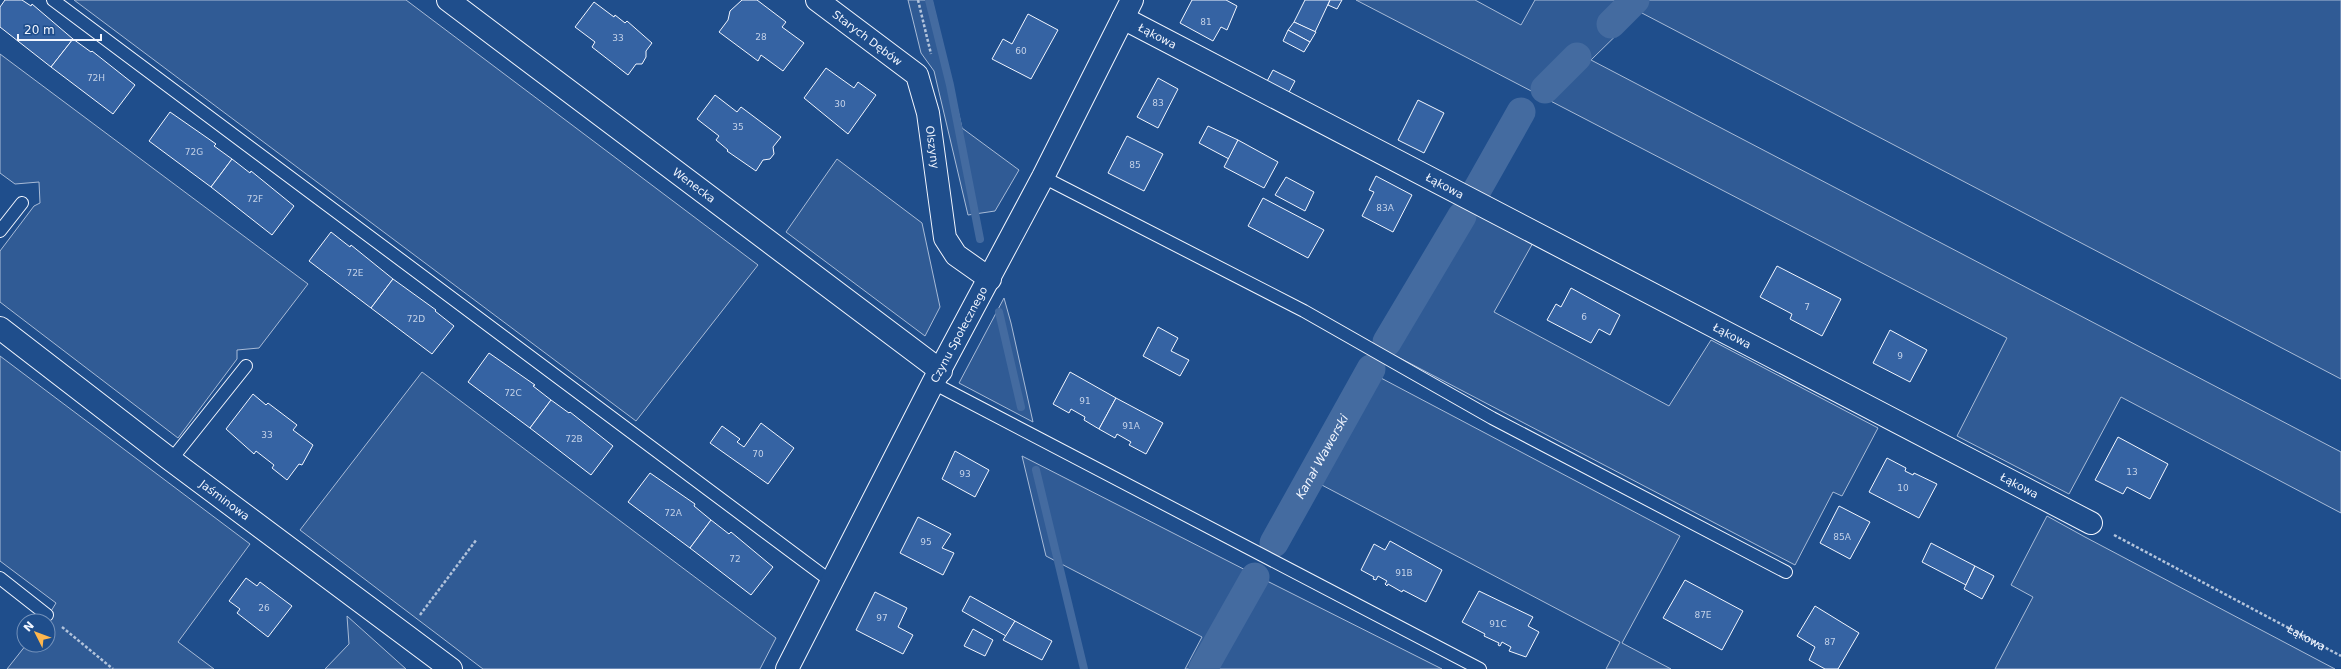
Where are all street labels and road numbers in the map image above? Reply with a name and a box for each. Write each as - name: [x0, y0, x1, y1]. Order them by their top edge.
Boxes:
- street label: Starych Dębów: [830, 8, 905, 68]
- street label: Łąkowa: [1135, 20, 1179, 51]
- street label: Olszyny: [923, 125, 942, 170]
- street label: Wenecka: [670, 165, 718, 205]
- street label: Łąkowa: [1423, 170, 1466, 201]
- street label: Czynu Społecznego: [928, 284, 990, 385]
- street label: Łąkowa: [1710, 320, 1753, 351]
- street label: Łąkowa: [1997, 470, 2041, 501]
- street label: Jaśminowa: [196, 477, 252, 523]
- street label: Łąkowa: [2284, 622, 2328, 653]

